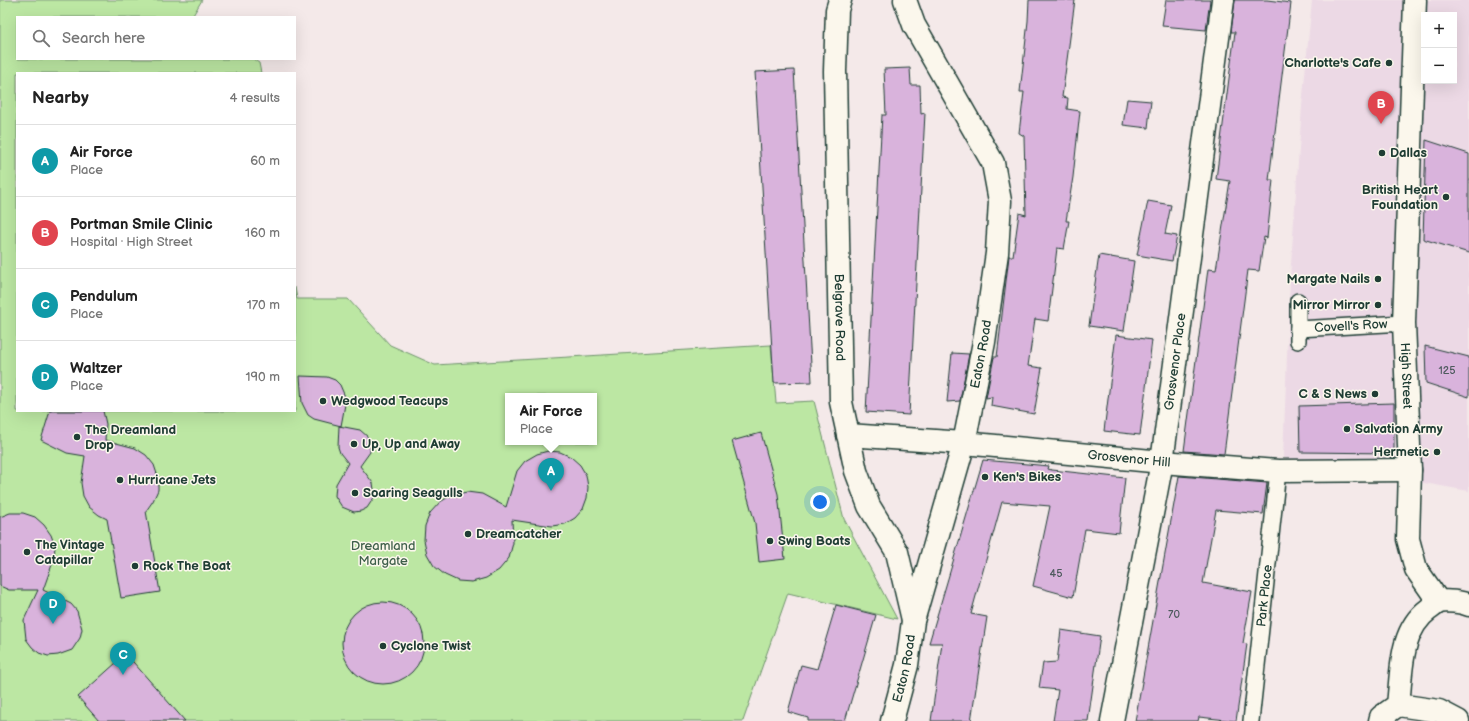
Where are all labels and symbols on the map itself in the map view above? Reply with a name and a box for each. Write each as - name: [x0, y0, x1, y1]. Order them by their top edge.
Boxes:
- place label: Charlotte's Cafe: [1284, 55, 1382, 71]
- marker: Charlotte's Cafe: [1384, 58, 1394, 68]
- pin: B: [1368, 91, 1394, 124]
- place label: Dallas: [1390, 145, 1427, 161]
- marker: Dallas: [1377, 148, 1387, 158]
- place label: British Heart Foundation: [1362, 182, 1439, 213]
- marker: British Heart Foundation: [1441, 192, 1451, 202]
- place label: Margate Nails: [1286, 271, 1370, 287]
- street label: Belgrave Road: [831, 274, 848, 361]
- marker: Margate Nails: [1373, 274, 1383, 284]
- place label: Mirror Mirror: [1292, 297, 1371, 313]
- marker: Mirror Mirror: [1373, 300, 1383, 310]
- street label: Grosvenor Place: [1161, 312, 1190, 411]
- street label: Covell's Row: [1314, 316, 1388, 336]
- street label: Eaton Road: [967, 319, 995, 390]
- street label: High Street: [1397, 342, 1415, 409]
- house number: 125: [1438, 364, 1456, 377]
- place label: C & S News: [1299, 386, 1367, 402]
- marker: C & S News: [1370, 389, 1380, 399]
- place label: Wedgwood Teacups: [331, 393, 448, 409]
- marker: Wedgwood Teacups: [318, 396, 328, 406]
- place label: Salvation Army: [1355, 421, 1443, 437]
- place label: The Dreamland Drop: [85, 422, 176, 453]
- marker: Salvation Army: [1342, 424, 1352, 434]
- marker: The Dreamland Drop: [72, 432, 82, 442]
- place label: Up, Up and Away: [362, 436, 460, 452]
- marker: Up, Up and Away: [349, 439, 359, 449]
- place label: Hermetic: [1374, 444, 1429, 460]
- street label: Grosvenor Hill: [1087, 447, 1171, 471]
- marker: Hermetic: [1432, 447, 1442, 457]
- pin: A: [538, 458, 564, 491]
- place label: Ken's Bikes: [993, 469, 1061, 485]
- place label: Hurricane Jets: [128, 472, 216, 488]
- marker: Ken's Bikes: [980, 472, 990, 482]
- marker: Hurricane Jets: [115, 475, 125, 485]
- place label: Soaring Seagulls: [363, 485, 463, 501]
- marker: Soaring Seagulls: [350, 488, 360, 498]
- your location: [810, 492, 830, 512]
- place label: Dreamcatcher: [476, 526, 562, 542]
- marker: Dreamcatcher: [463, 529, 473, 539]
- place label: Swing Boats: [778, 533, 851, 549]
- marker: Swing Boats: [765, 536, 775, 546]
- place label: The Vintage Catapillar: [35, 537, 105, 568]
- park label: Dreamland Margate: [351, 538, 415, 569]
- marker: The Vintage Catapillar: [22, 547, 32, 557]
- place label: Rock The Boat: [143, 558, 231, 574]
- marker: Rock The Boat: [130, 561, 140, 571]
- street label: Park Place: [1253, 563, 1276, 628]
- house number: 45: [1049, 567, 1063, 580]
- pin: D: [40, 591, 66, 624]
- house number: 70: [1168, 608, 1180, 621]
- street label: Eaton Road: [889, 634, 919, 704]
- place label: Cyclone Twist: [391, 638, 472, 654]
- marker: Cyclone Twist: [378, 641, 388, 651]
- pin: C: [110, 642, 136, 675]

